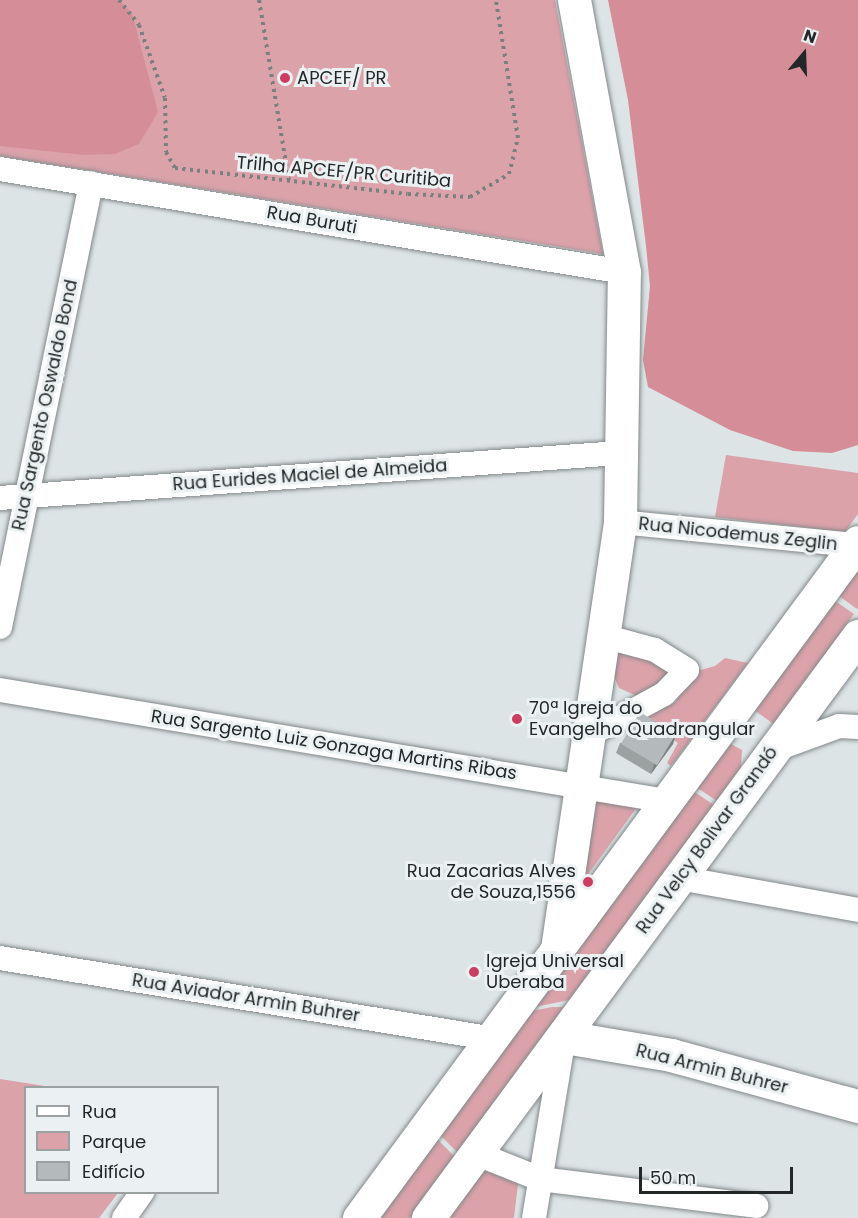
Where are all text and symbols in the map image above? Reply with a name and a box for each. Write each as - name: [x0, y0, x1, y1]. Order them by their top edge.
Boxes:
- north arrow: [774, 24, 834, 84]
- text: N: [801, 24, 819, 49]
- place label: APCEF/ PR: [297, 67, 386, 89]
- marker: APCEF/ PR: [278, 71, 292, 85]
- street label: Trilha APCEF/PR Curitiba: [236, 152, 452, 192]
- street label: Rua Buruti: [265, 201, 359, 239]
- street label: Rua Sargento Oswaldo Bond: [8, 277, 82, 533]
- street label: Rua Eurides Maciel de Almeida: [172, 455, 448, 495]
- street label: Rua Nicodemus Zeglin: [637, 513, 839, 555]
- place label: 70ª Igreja do Evangelho Quadrangular: [529, 698, 755, 740]
- street label: Rua Sargento Luiz Gonzaga Martins Ribas: [150, 705, 518, 785]
- marker: 70ª Igreja do Evangelho Quadrangular: [510, 712, 524, 726]
- street label: Rua Velcy Bolivar Grandó: [632, 742, 782, 938]
- place label: Rua Zacarias Alves de Souza,1556: [407, 861, 576, 904]
- marker: Rua Zacarias Alves de Souza,1556: [581, 875, 595, 889]
- place label: Igreja Universal Uberaba: [486, 951, 624, 994]
- marker: Igreja Universal Uberaba: [467, 965, 481, 979]
- street label: Rua Aviador Armin Buhrer: [131, 969, 361, 1027]
- street label: Rua Armin Buhrer: [634, 1040, 790, 1098]
- legend: [24, 1086, 219, 1194]
- text: Rua: [82, 1099, 117, 1124]
- text: Parque: [82, 1129, 146, 1154]
- scale bar: [642, 1155, 796, 1193]
- text: Edifício: [82, 1159, 145, 1184]
- text: 50 m: [650, 1165, 696, 1190]

